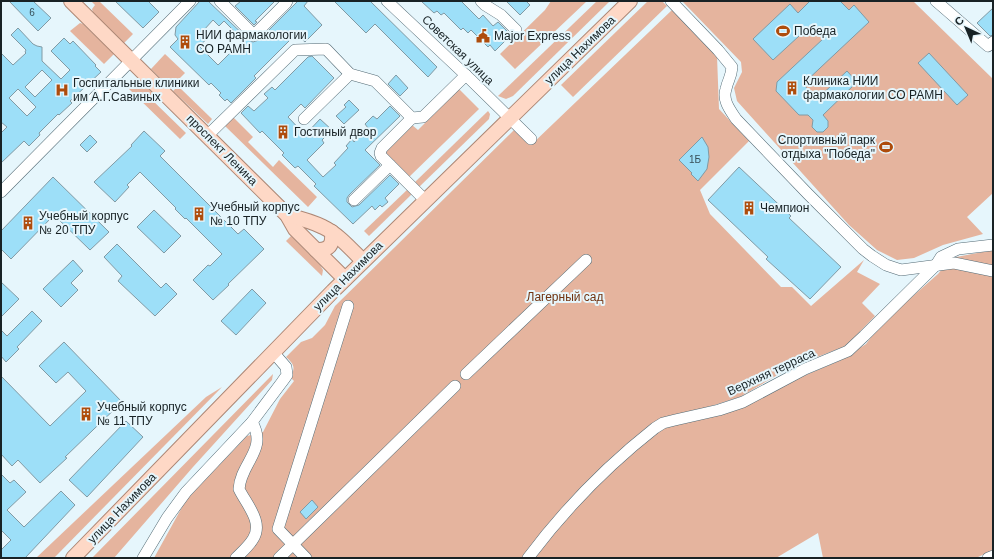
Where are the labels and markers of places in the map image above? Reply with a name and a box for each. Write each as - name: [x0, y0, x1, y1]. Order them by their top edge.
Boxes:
- sports icon: Победа: [775, 23, 791, 39]
- place label: Победа: [794, 24, 836, 38]
- place label: НИИ фармакологии СО РАМН: [196, 28, 307, 56]
- public building icon: Major Express: [475, 28, 491, 44]
- place label: Major Express: [494, 29, 571, 43]
- building icon: НИИ фармакологии СО РАМН: [177, 34, 193, 50]
- place label: Клиника НИИ фармакологии СО РАМН: [803, 74, 943, 102]
- place label: Госпитальные клиники им А.Г.Савиных: [73, 76, 200, 104]
- building icon: Клиника НИИ фармакологии СО РАМН: [784, 80, 800, 96]
- hospital icon: Госпитальные клиники им А.Г.Савиных: [54, 82, 70, 98]
- building icon: Гостиный двор: [275, 124, 291, 140]
- place label: Гостиный двор: [294, 125, 377, 139]
- place label: Спортивный парк отдыха "Победа": [778, 133, 876, 161]
- sports icon: Спортивный парк отдыха "Победа": [878, 139, 894, 155]
- place label: Учебный корпус № 10 ТПУ: [210, 200, 300, 228]
- building icon: Чемпион: [741, 200, 757, 216]
- place label: Чемпион: [760, 201, 809, 215]
- building icon: Учебный корпус № 10 ТПУ: [191, 206, 207, 222]
- place label: Учебный корпус № 20 ТПУ: [39, 209, 129, 237]
- building icon: Учебный корпус № 20 ТПУ: [20, 215, 36, 231]
- place label: Учебный корпус № 11 ТПУ: [97, 400, 187, 428]
- building icon: Учебный корпус № 11 ТПУ: [78, 406, 94, 422]

